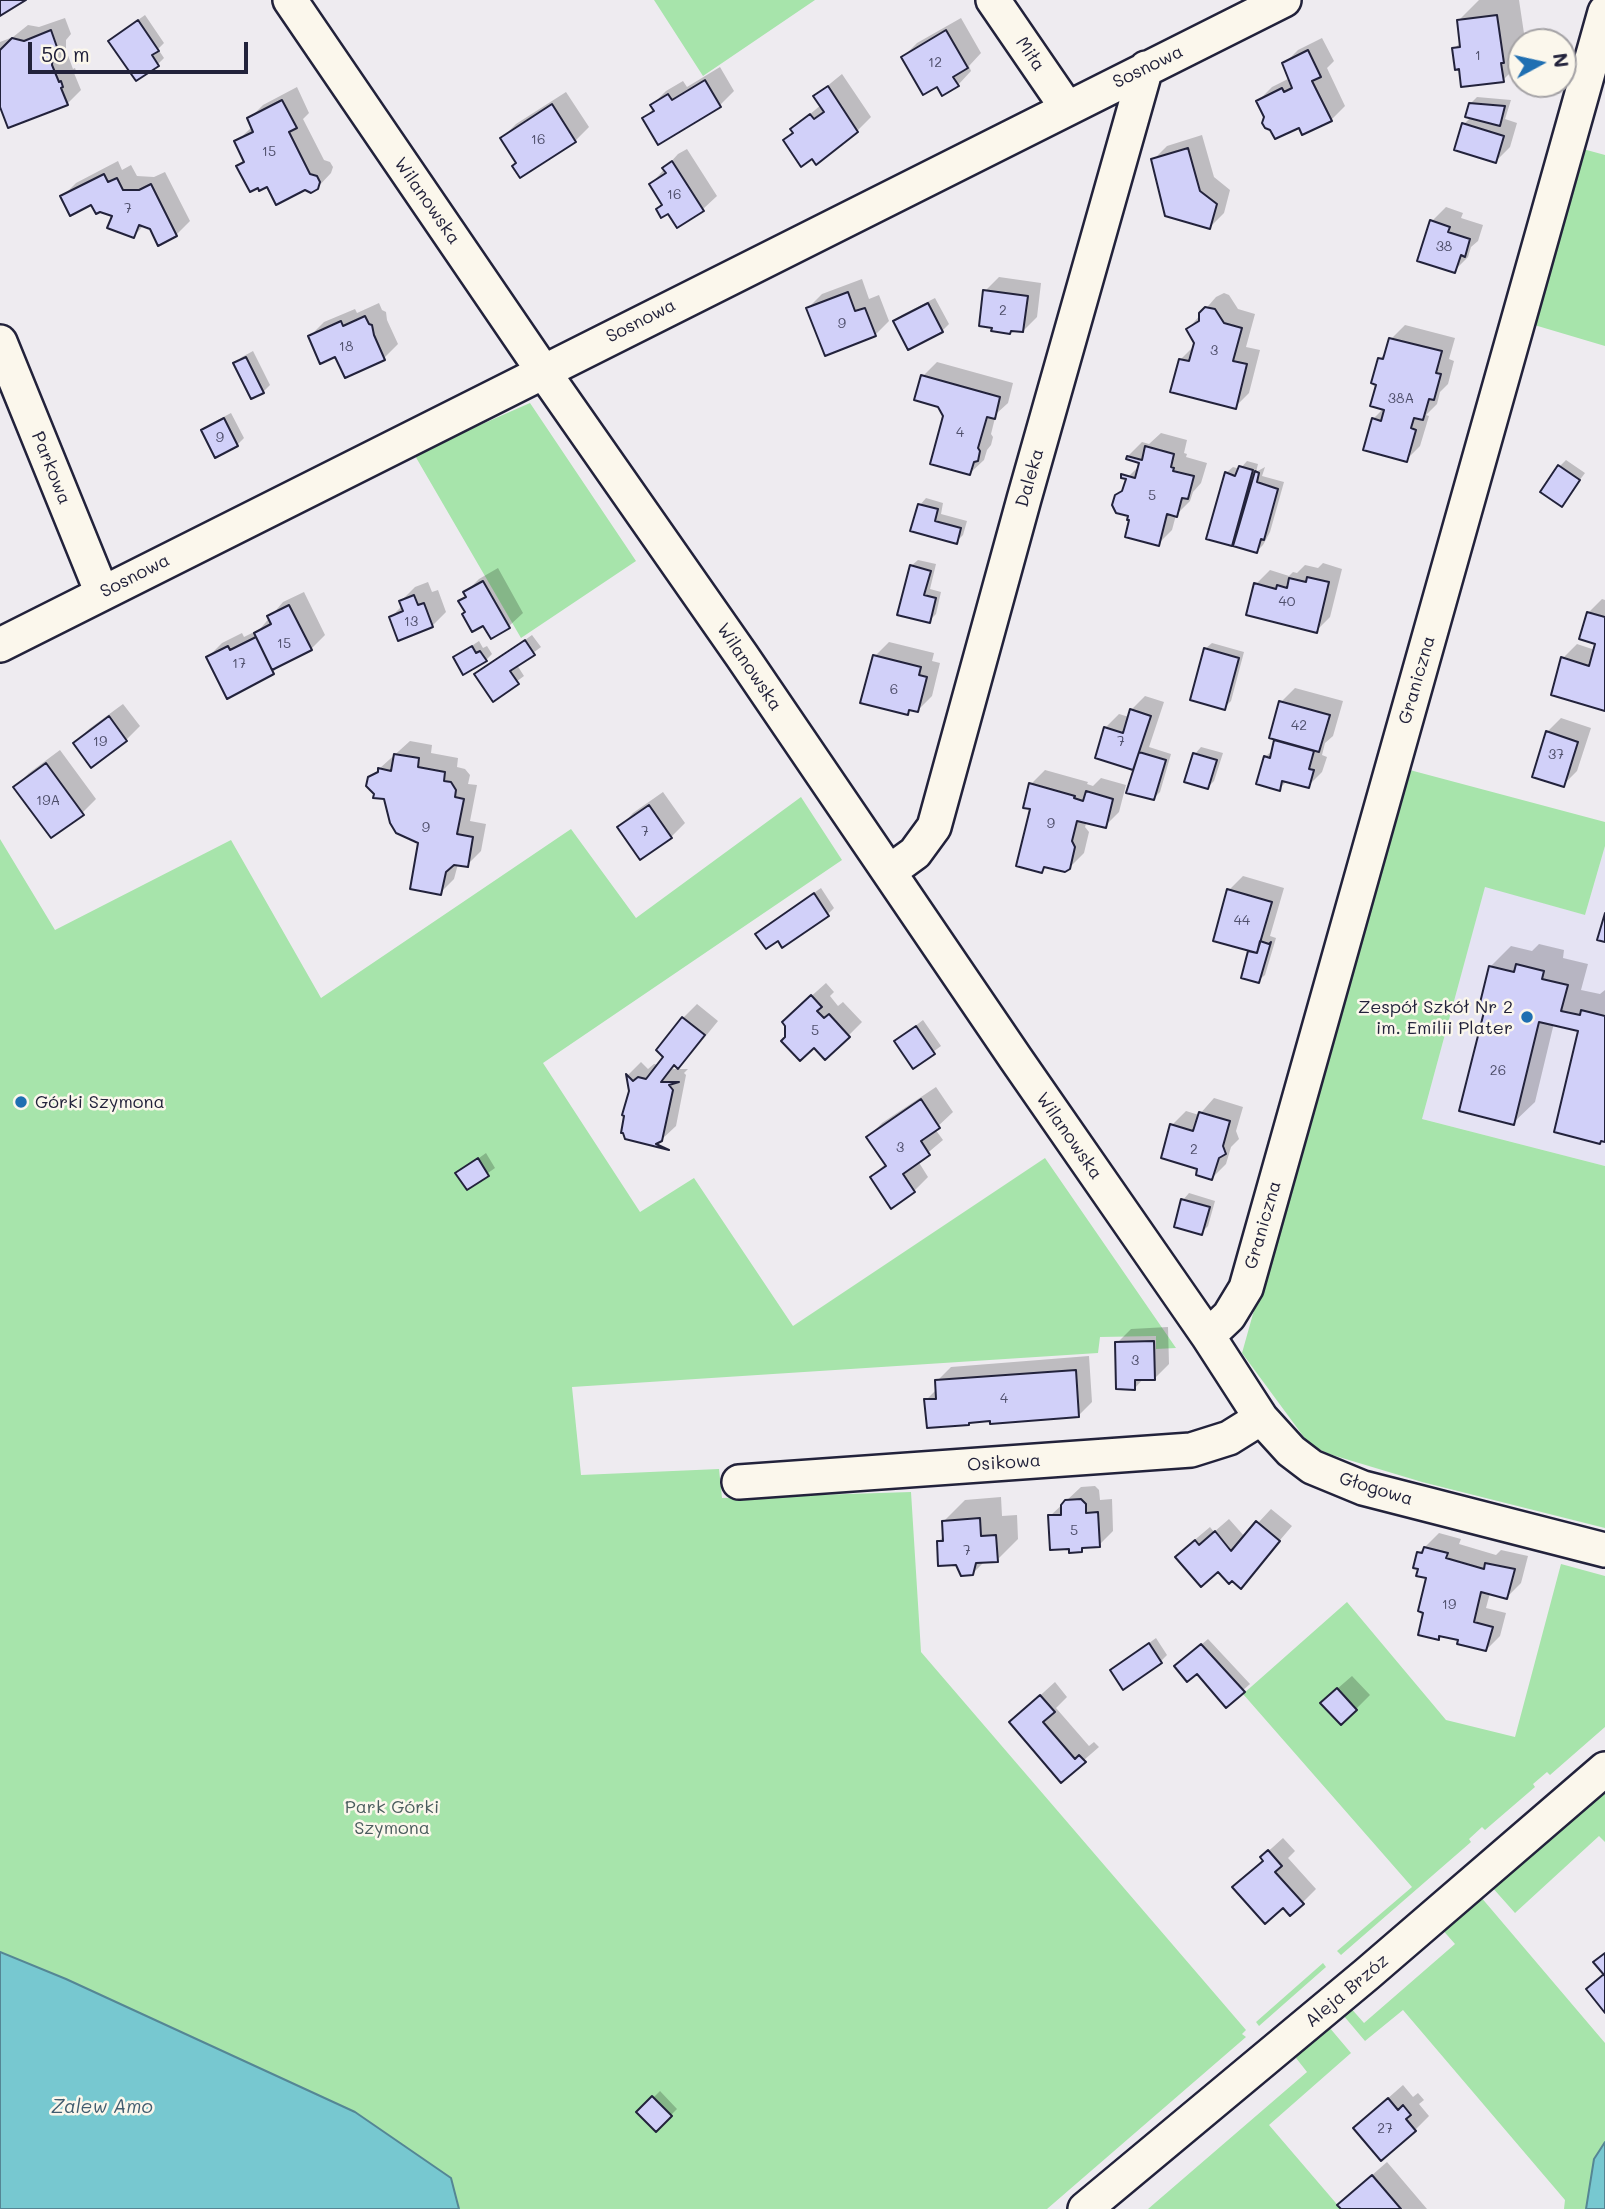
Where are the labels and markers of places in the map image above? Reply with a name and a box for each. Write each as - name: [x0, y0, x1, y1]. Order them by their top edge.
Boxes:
- place label: Zespół Szkół Nr 2 im. Emilii Plater: [1358, 996, 1513, 1038]
- marker: Zespół Szkół Nr 2 im. Emilii Plater: [1519, 1009, 1535, 1025]
- place label: Górki Szymona: [35, 1091, 165, 1113]
- marker: Górki Szymona: [13, 1094, 29, 1110]

